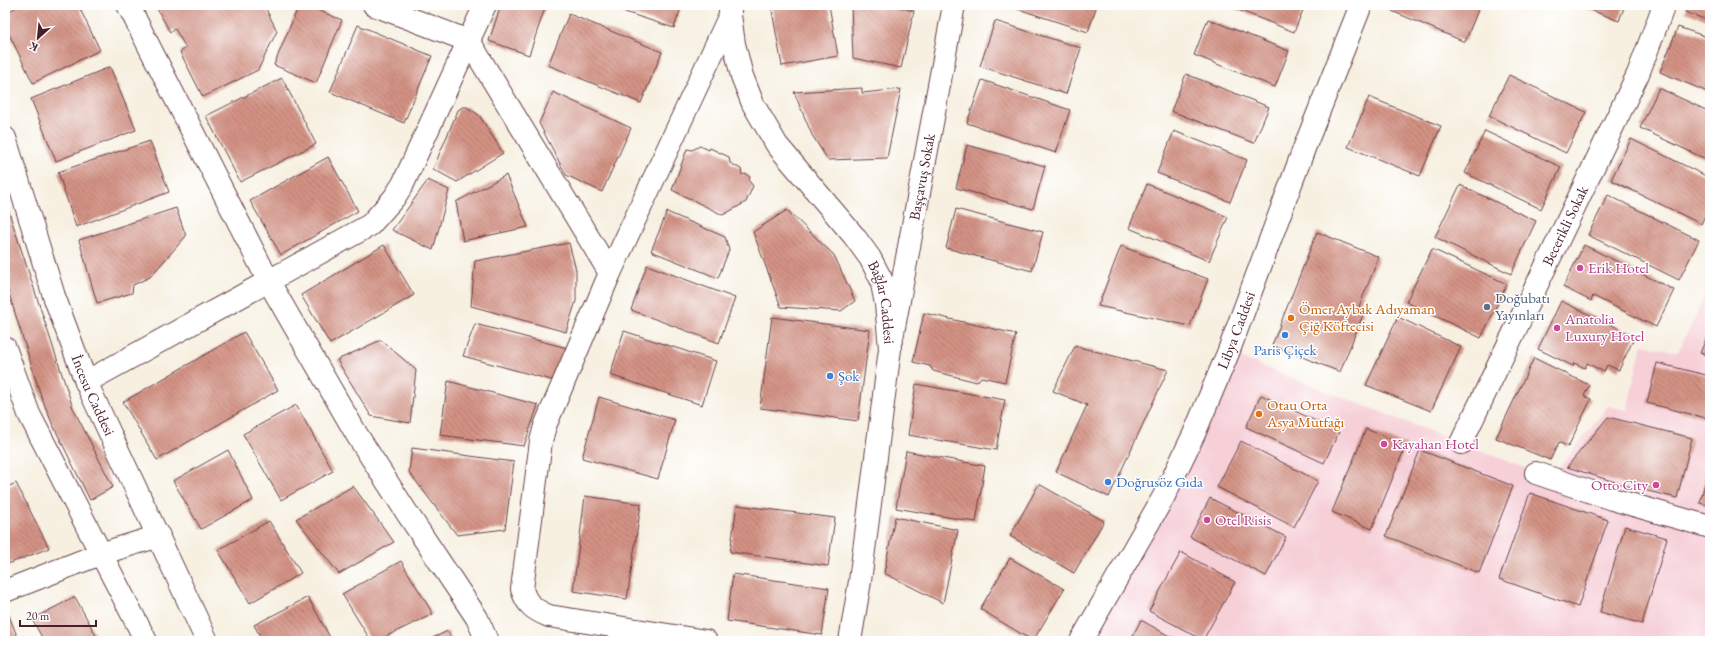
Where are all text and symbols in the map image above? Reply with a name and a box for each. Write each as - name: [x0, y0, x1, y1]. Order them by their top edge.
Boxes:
- north arrow: [18, 18, 58, 58]
- text: K: [26, 38, 40, 55]
- street label: Başçavuş Sokak: [904, 131, 939, 222]
- street label: Becerikli Sokak: [1538, 182, 1592, 269]
- street label: Bağlar Caddesi: [864, 257, 900, 345]
- place label: Erik Hotel: [1588, 258, 1649, 277]
- marker: Erik Hotel: [1575, 263, 1585, 273]
- street label: Libya Caddesi: [1212, 288, 1259, 372]
- place label: Doğubatı Yayınları: [1495, 288, 1550, 324]
- place label: Ömer Aybak Adıyaman Çiğ Köftecisi: [1299, 299, 1435, 335]
- marker: Doğubatı Yayınları: [1482, 302, 1492, 312]
- place label: Anatolia Luxury Hotel: [1564, 309, 1645, 345]
- marker: Ömer Aybak Adıyaman Çiğ Köftecisi: [1286, 313, 1296, 323]
- marker: Anatolia Luxury Hotel: [1552, 323, 1562, 333]
- marker: Paris Çiçek: [1280, 330, 1290, 340]
- place label: Paris Çiçek: [1253, 340, 1317, 359]
- street label: İncesu Caddesi: [68, 352, 120, 439]
- place label: Şok: [838, 366, 860, 385]
- marker: Şok: [825, 371, 835, 381]
- place label: Otau Orta Asya Mutfağı: [1266, 395, 1344, 431]
- marker: Otau Orta Asya Mutfağı: [1254, 409, 1264, 419]
- place label: Kayahan Hotel: [1392, 434, 1479, 453]
- marker: Kayahan Hotel: [1379, 439, 1389, 449]
- place label: Doğrusöz Gıda: [1116, 472, 1203, 491]
- place label: Otto City: [1591, 475, 1648, 494]
- marker: Doğrusöz Gıda: [1103, 477, 1113, 487]
- marker: Otto City: [1651, 480, 1661, 490]
- place label: Otel Risis: [1215, 510, 1271, 529]
- marker: Otel Risis: [1202, 515, 1212, 525]
- scale bar: [20, 602, 96, 628]
- text: 20 m: [26, 608, 50, 624]

